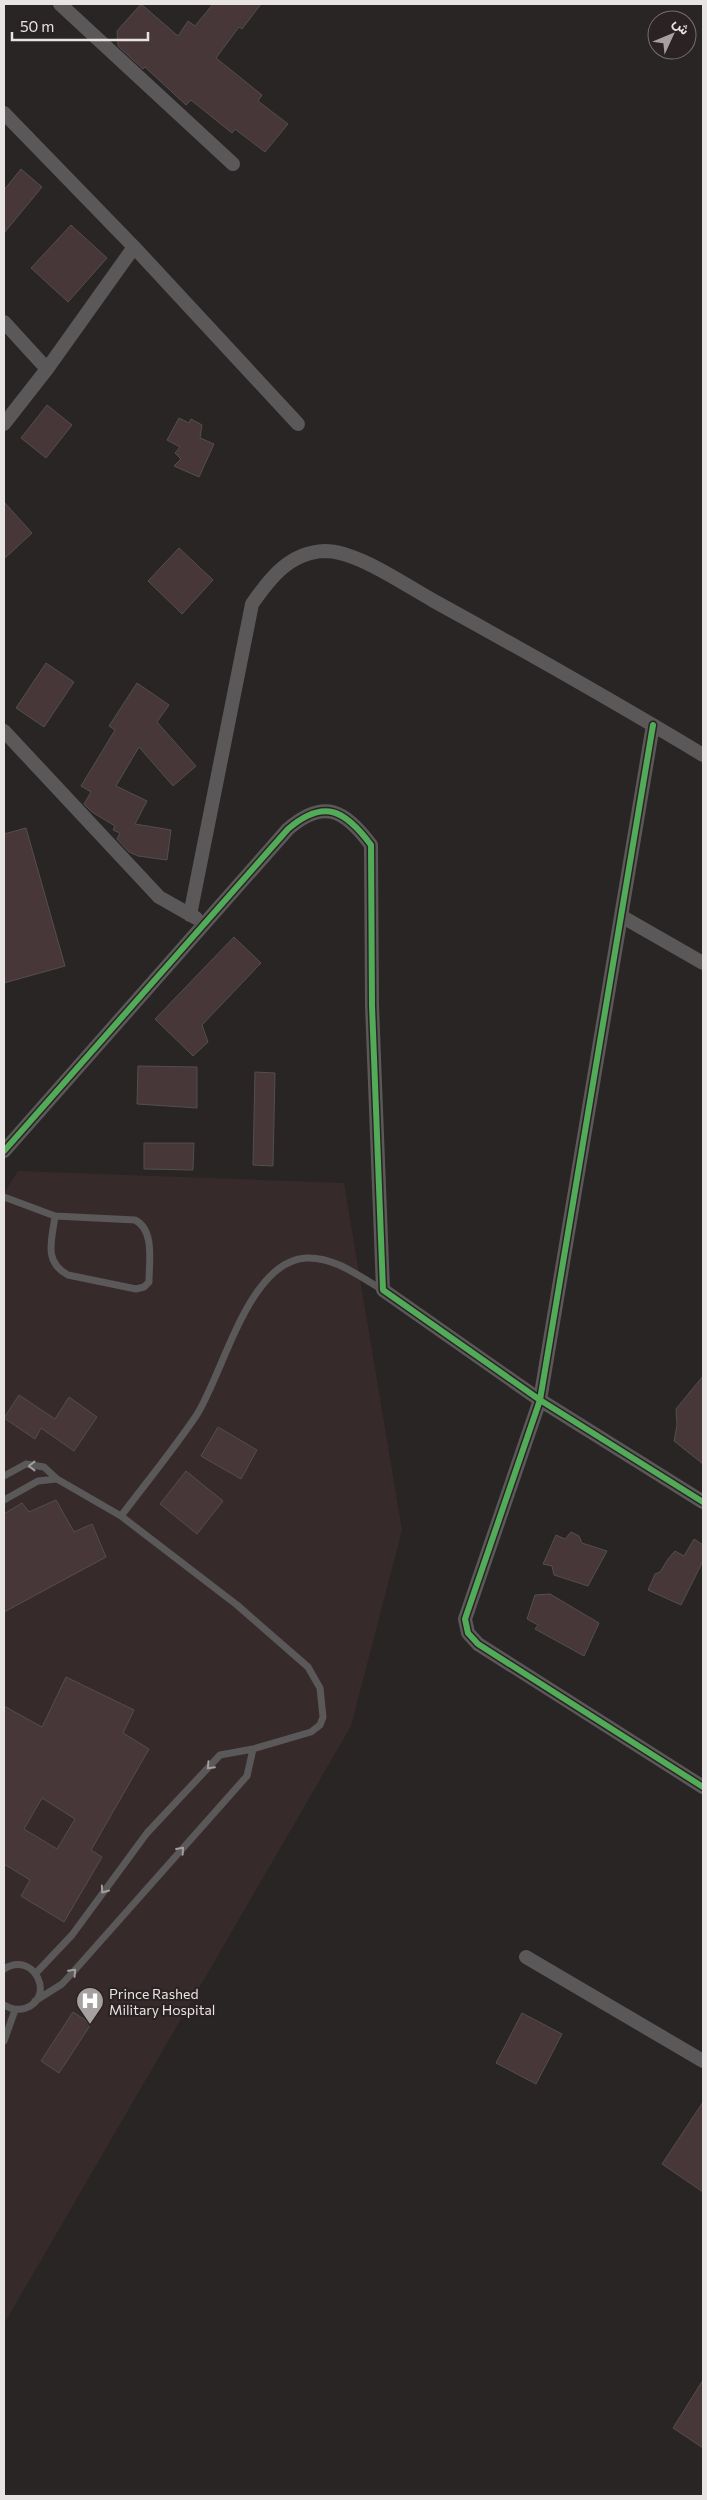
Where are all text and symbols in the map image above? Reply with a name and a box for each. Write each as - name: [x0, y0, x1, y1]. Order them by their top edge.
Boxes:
- scale bar: [12, 10, 149, 42]
- north arrow: [647, 10, 697, 60]
- text: ش: [669, 14, 694, 38]
- text: 50 m: [20, 17, 54, 35]
- one-way arrow: [27, 1461, 35, 1471]
- one-way arrow: [207, 1761, 216, 1770]
- one-way arrow: [176, 1847, 185, 1856]
- one-way arrow: [101, 1884, 110, 1893]
- one-way arrow: [67, 1968, 76, 1977]
- place label: Prince Rashed Military Hospital: [109, 1985, 215, 2018]
- hospital icon: Prince Rashed Military Hospital: [75, 1986, 105, 2025]

